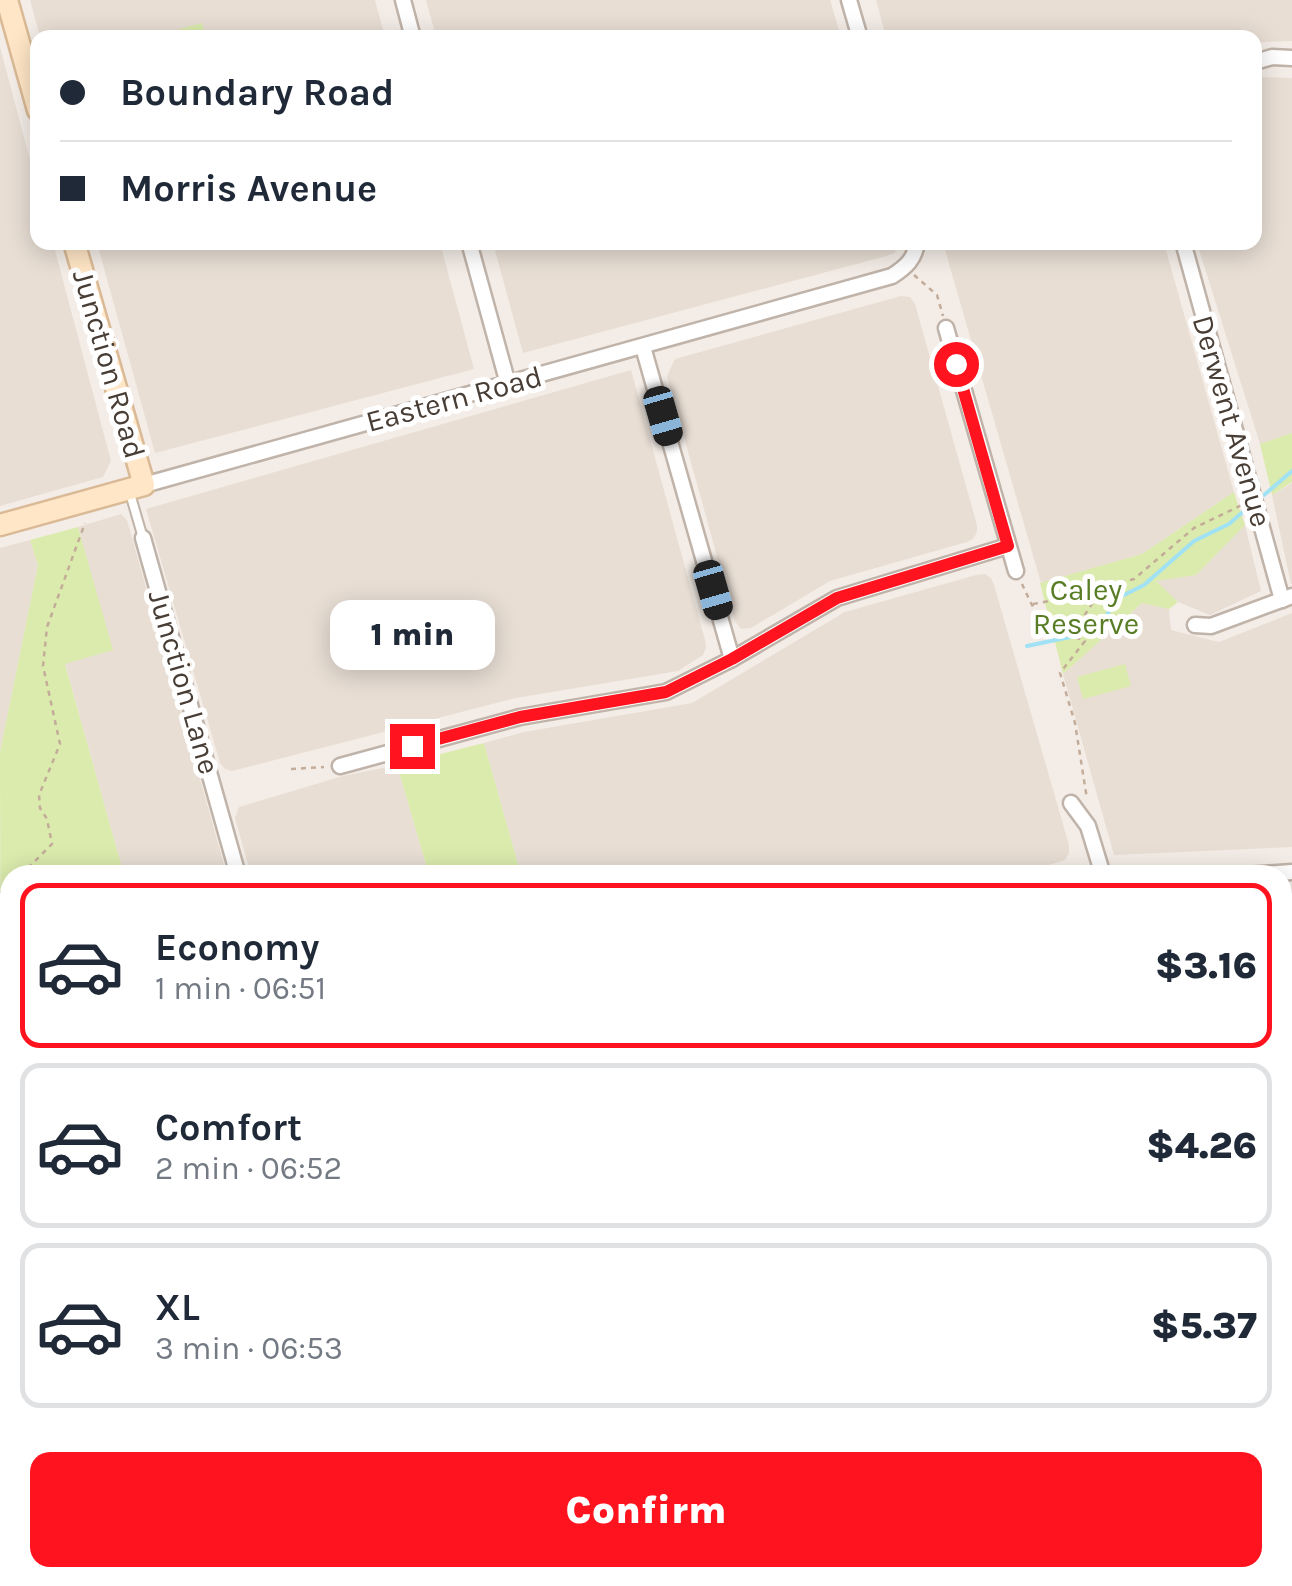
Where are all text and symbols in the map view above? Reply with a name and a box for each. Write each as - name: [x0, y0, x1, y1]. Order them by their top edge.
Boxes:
- text: Boundary Road: [120, 70, 394, 115]
- text: Morris Avenue: [120, 166, 377, 211]
- street label: Junction Road: [65, 265, 153, 463]
- street label: Derwent Avenue: [1185, 311, 1279, 531]
- route start: [934, 342, 979, 387]
- street label: Eastern Road: [362, 358, 546, 440]
- car: [640, 383, 686, 449]
- car: [690, 557, 736, 623]
- park label: Caley Reserve: [1033, 572, 1139, 642]
- street label: Junction Lane: [141, 586, 227, 778]
- callout: 1 min: [330, 601, 494, 671]
- text: 1 min: [371, 616, 454, 653]
- route end: [390, 724, 435, 769]
- icon: car: [35, 921, 125, 1011]
- text: Economy: [155, 925, 319, 970]
- text: $3.16: [1155, 943, 1257, 988]
- text: 1 min · 06:51: [155, 970, 326, 1007]
- icon: car: [35, 1101, 125, 1191]
- text: Comfort: [155, 1105, 302, 1150]
- text: $4.26: [1146, 1123, 1257, 1168]
- text: 2 min · 06:52: [155, 1150, 342, 1187]
- icon: car: [35, 1281, 125, 1371]
- text: XL: [155, 1285, 200, 1330]
- text: $5.37: [1151, 1303, 1257, 1348]
- text: 3 min · 06:53: [155, 1330, 343, 1367]
- button: Confirm: [30, 1452, 1262, 1567]

